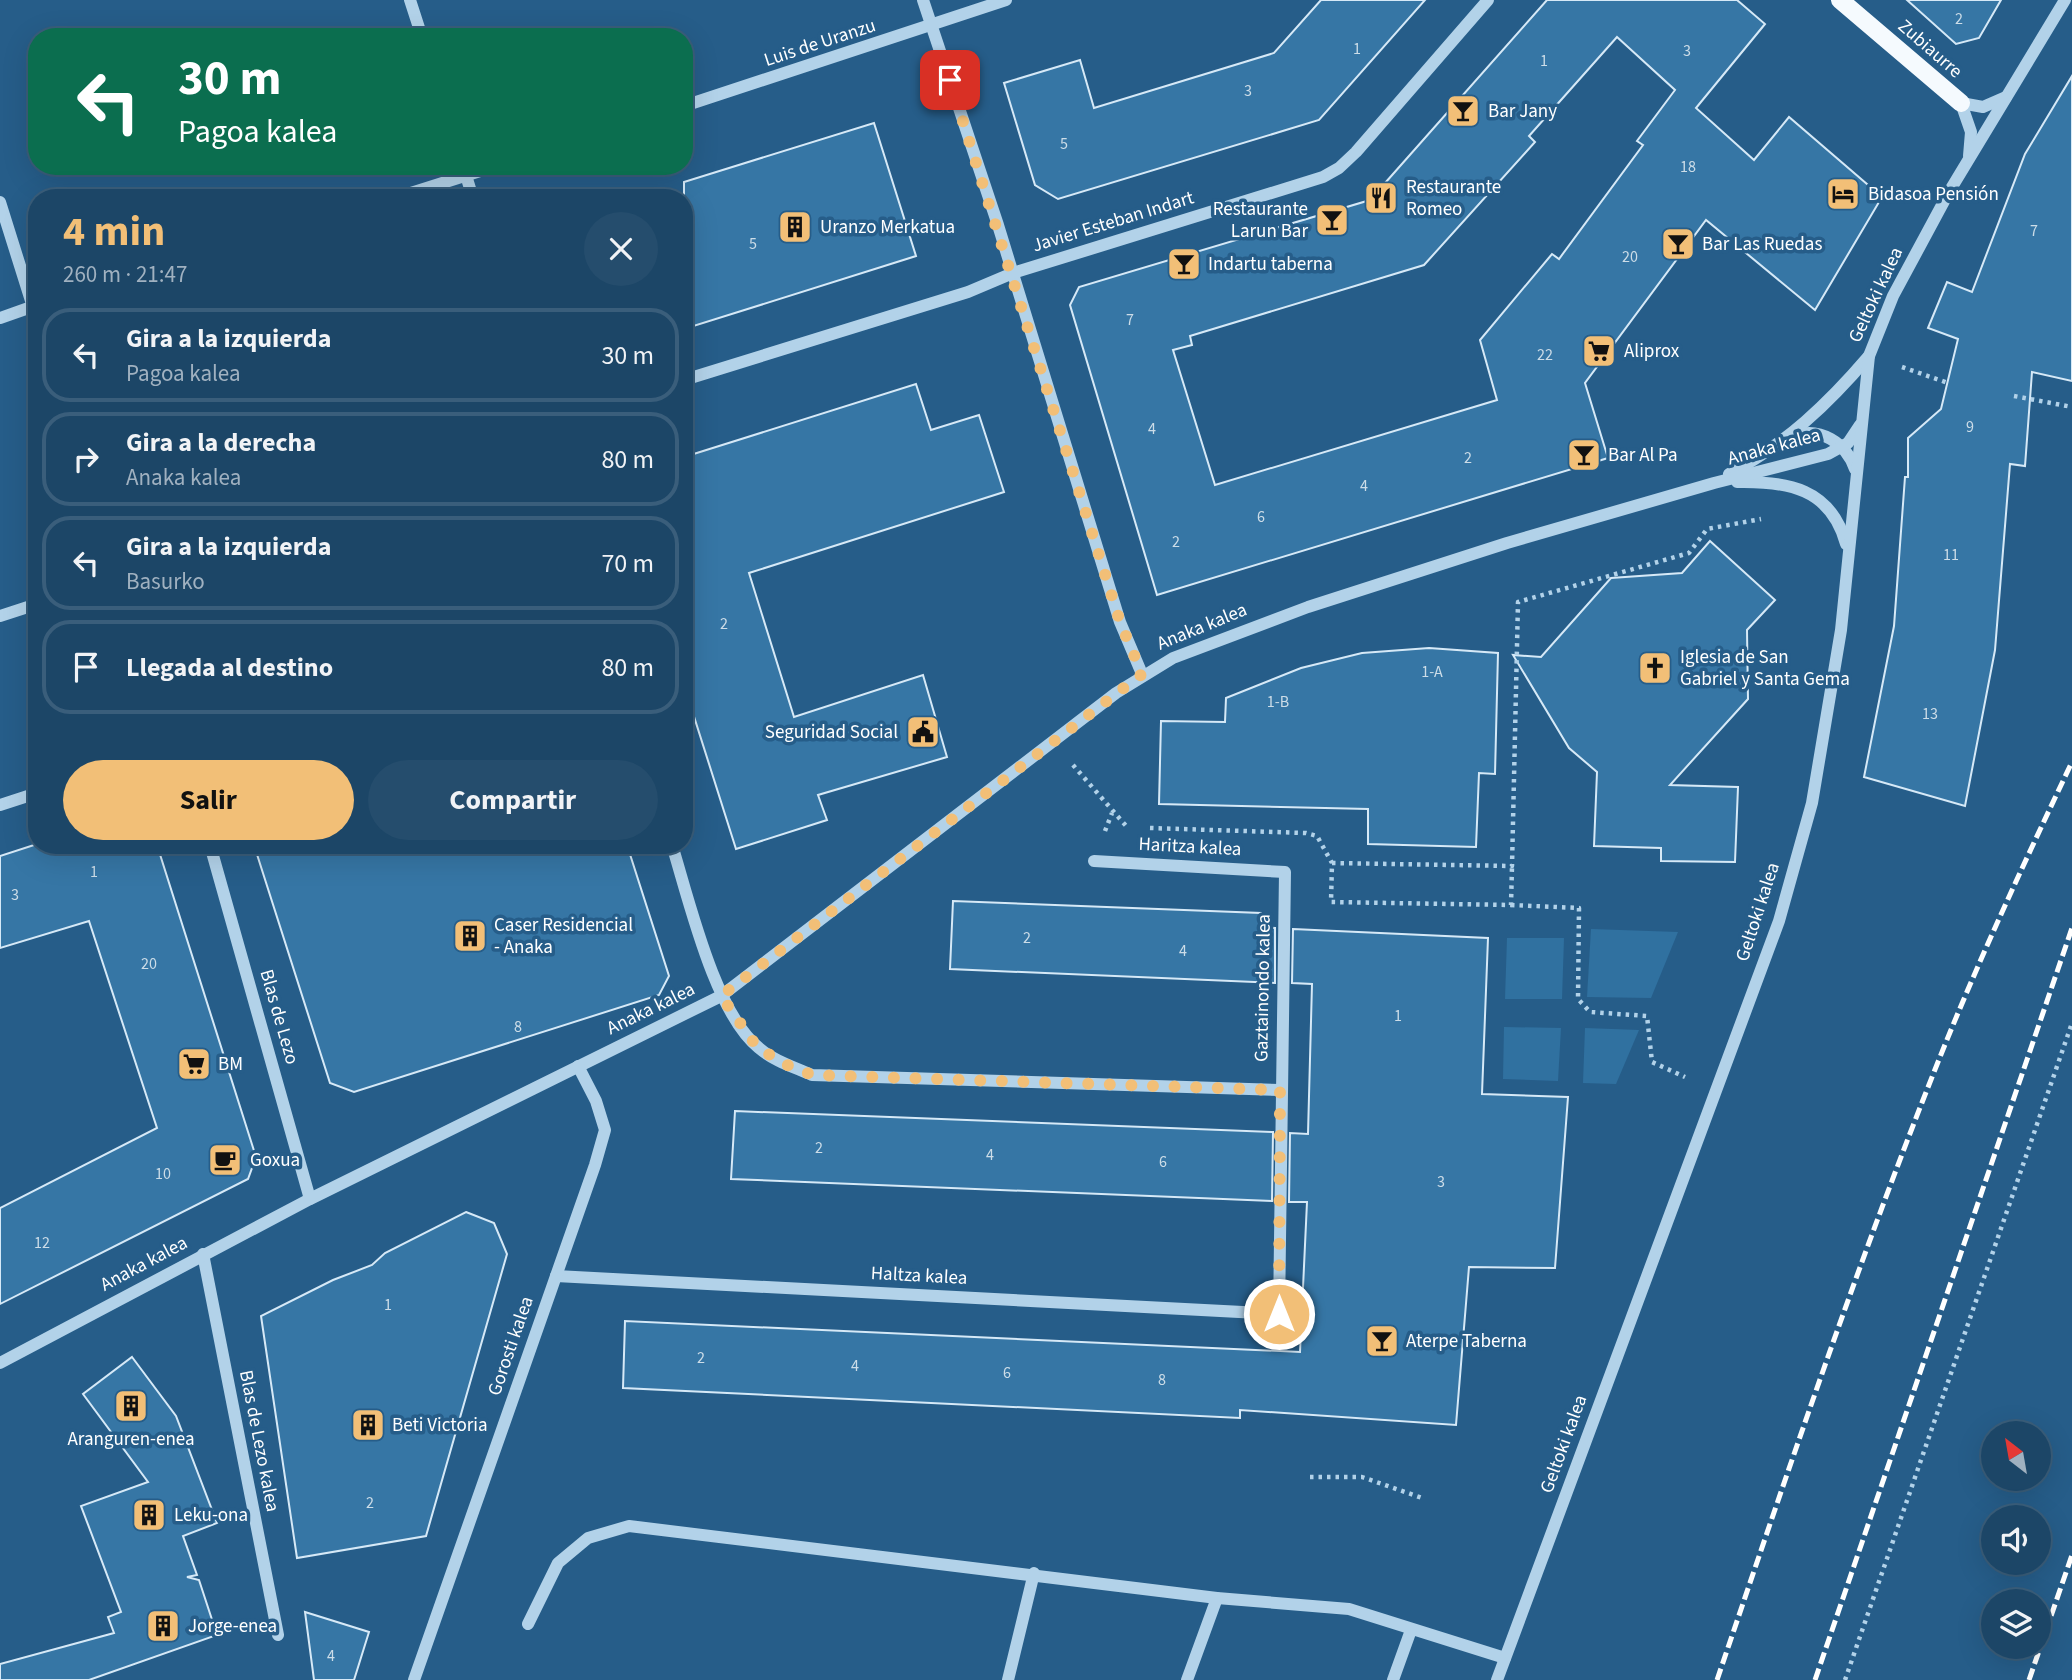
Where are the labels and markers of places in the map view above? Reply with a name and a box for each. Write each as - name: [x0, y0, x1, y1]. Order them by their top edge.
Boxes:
- pin: [920, 50, 980, 110]
- bar icon: Bar Jany: [1444, 92, 1482, 130]
- place label: Bar Jany: [1488, 98, 1557, 125]
- place label: Restaurante Romeo: [1406, 174, 1501, 223]
- hotel icon: Bidasoa Pensión: [1824, 175, 1862, 213]
- restaurant icon: Restaurante Romeo: [1362, 179, 1400, 217]
- place label: Bidasoa Pensión: [1868, 181, 1999, 208]
- place label: Restaurante Larun Bar: [1213, 196, 1308, 245]
- bar icon: Restaurante Larun Bar: [1313, 201, 1351, 239]
- building icon: Uranzo Merkatua: [776, 208, 814, 246]
- place label: Uranzo Merkatua: [820, 214, 955, 241]
- bar icon: Bar Las Ruedas: [1659, 225, 1697, 263]
- place label: Bar Las Ruedas: [1702, 231, 1822, 258]
- bar icon: Indartu taberna: [1165, 245, 1203, 283]
- place label: Indartu taberna: [1208, 251, 1333, 278]
- supermarket icon: Aliprox: [1580, 332, 1618, 370]
- place label: Aliprox: [1624, 338, 1680, 365]
- bar icon: Bar Al Pa: [1565, 436, 1603, 474]
- place label: Bar Al Pa: [1608, 442, 1678, 469]
- place label: Iglesia de San Gabriel y Santa Gema: [1680, 644, 1850, 693]
- church icon: Iglesia de San Gabriel y Santa Gema: [1636, 649, 1674, 687]
- public building icon: Seguridad Social: [904, 713, 942, 751]
- place label: Seguridad Social: [765, 719, 898, 746]
- place label: Caser Residencial - Anaka: [494, 912, 633, 961]
- building icon: Caser Residencial - Anaka: [451, 917, 489, 955]
- supermarket icon: BM: [175, 1045, 213, 1083]
- place label: BM: [218, 1051, 243, 1078]
- cafe icon: Goxua: [206, 1141, 244, 1179]
- place label: Goxua: [250, 1147, 300, 1174]
- bar icon: Aterpe Taberna: [1363, 1322, 1401, 1360]
- place label: Aterpe Taberna: [1406, 1328, 1527, 1355]
- building icon: Aranguren-enea: [112, 1387, 150, 1425]
- building icon: Beti Victoria: [349, 1406, 387, 1444]
- place label: Beti Victoria: [392, 1412, 488, 1439]
- place label: Aranguren-enea: [67, 1426, 195, 1453]
- building icon: Leku-ona: [130, 1496, 168, 1534]
- place label: Leku-ona: [174, 1502, 248, 1529]
- building icon: Jorge-enea: [144, 1607, 182, 1645]
- place label: Jorge-enea: [188, 1613, 277, 1640]

